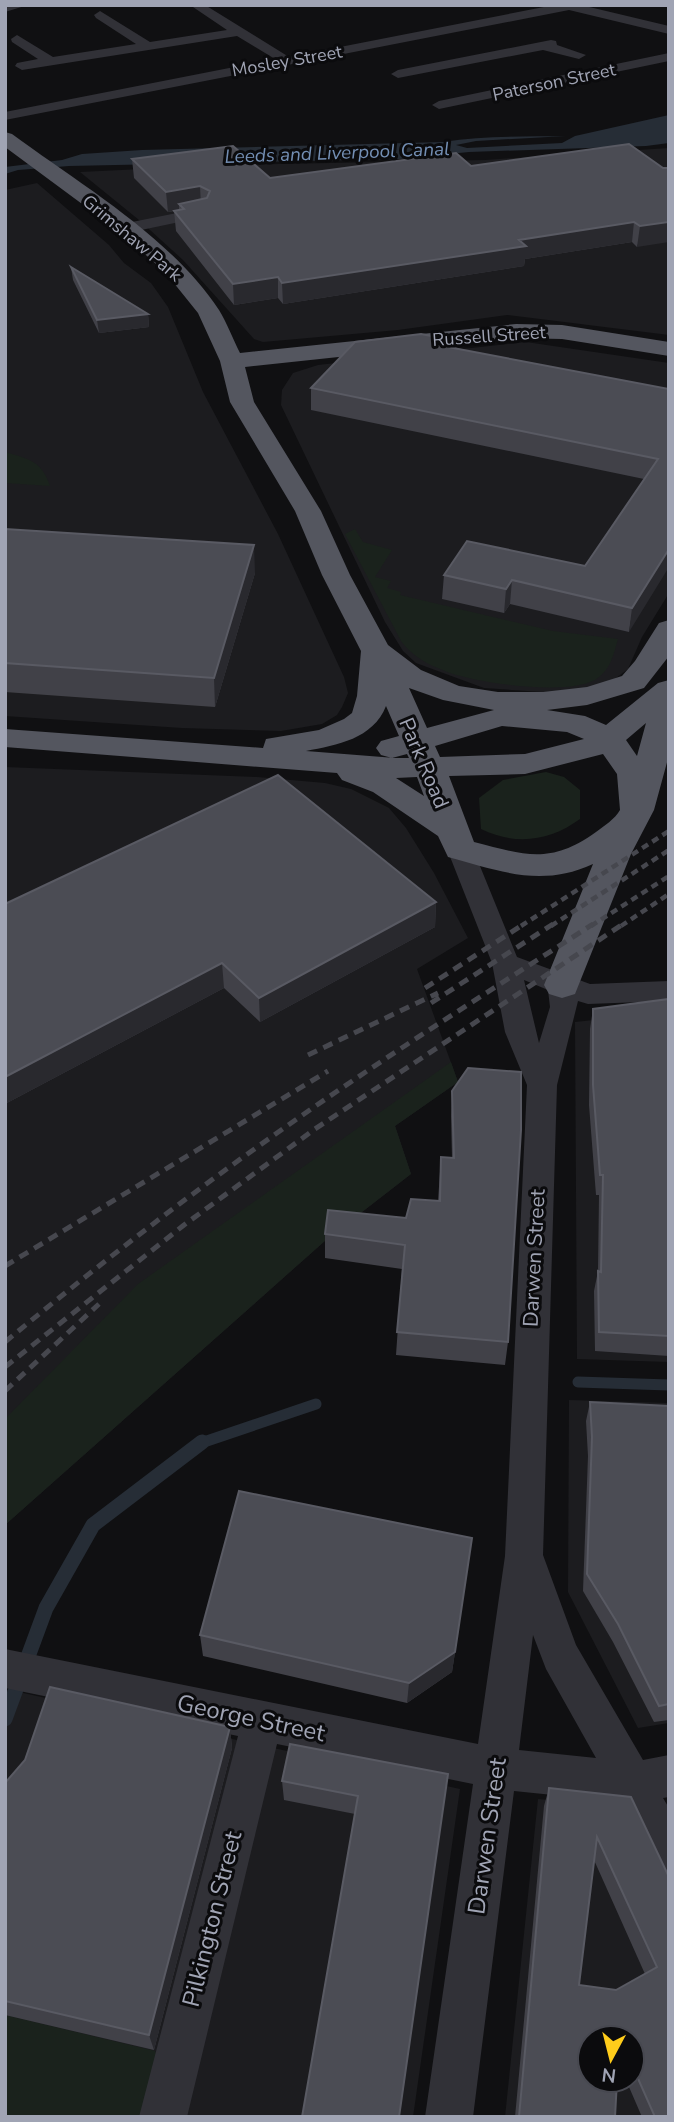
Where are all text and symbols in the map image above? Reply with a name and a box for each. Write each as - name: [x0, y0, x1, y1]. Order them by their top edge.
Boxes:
- street label: Mosley Street: [230, 39, 345, 83]
- street label: Paterson Street: [490, 57, 618, 107]
- water label: Leeds and Liverpool Canal: [224, 136, 450, 170]
- street label: Grimshaw Park: [77, 189, 188, 287]
- street label: Russell Street: [432, 320, 547, 352]
- street label: Park Road: [392, 713, 456, 813]
- street label: Darwen Street: [516, 1188, 552, 1328]
- street label: George Street: [174, 1687, 328, 1749]
- street label: Darwen Street: [460, 1755, 514, 1916]
- street label: Pilkington Street: [175, 1827, 249, 2010]
- north arrow: [576, 2024, 646, 2094]
- text: N: [600, 2061, 618, 2089]

